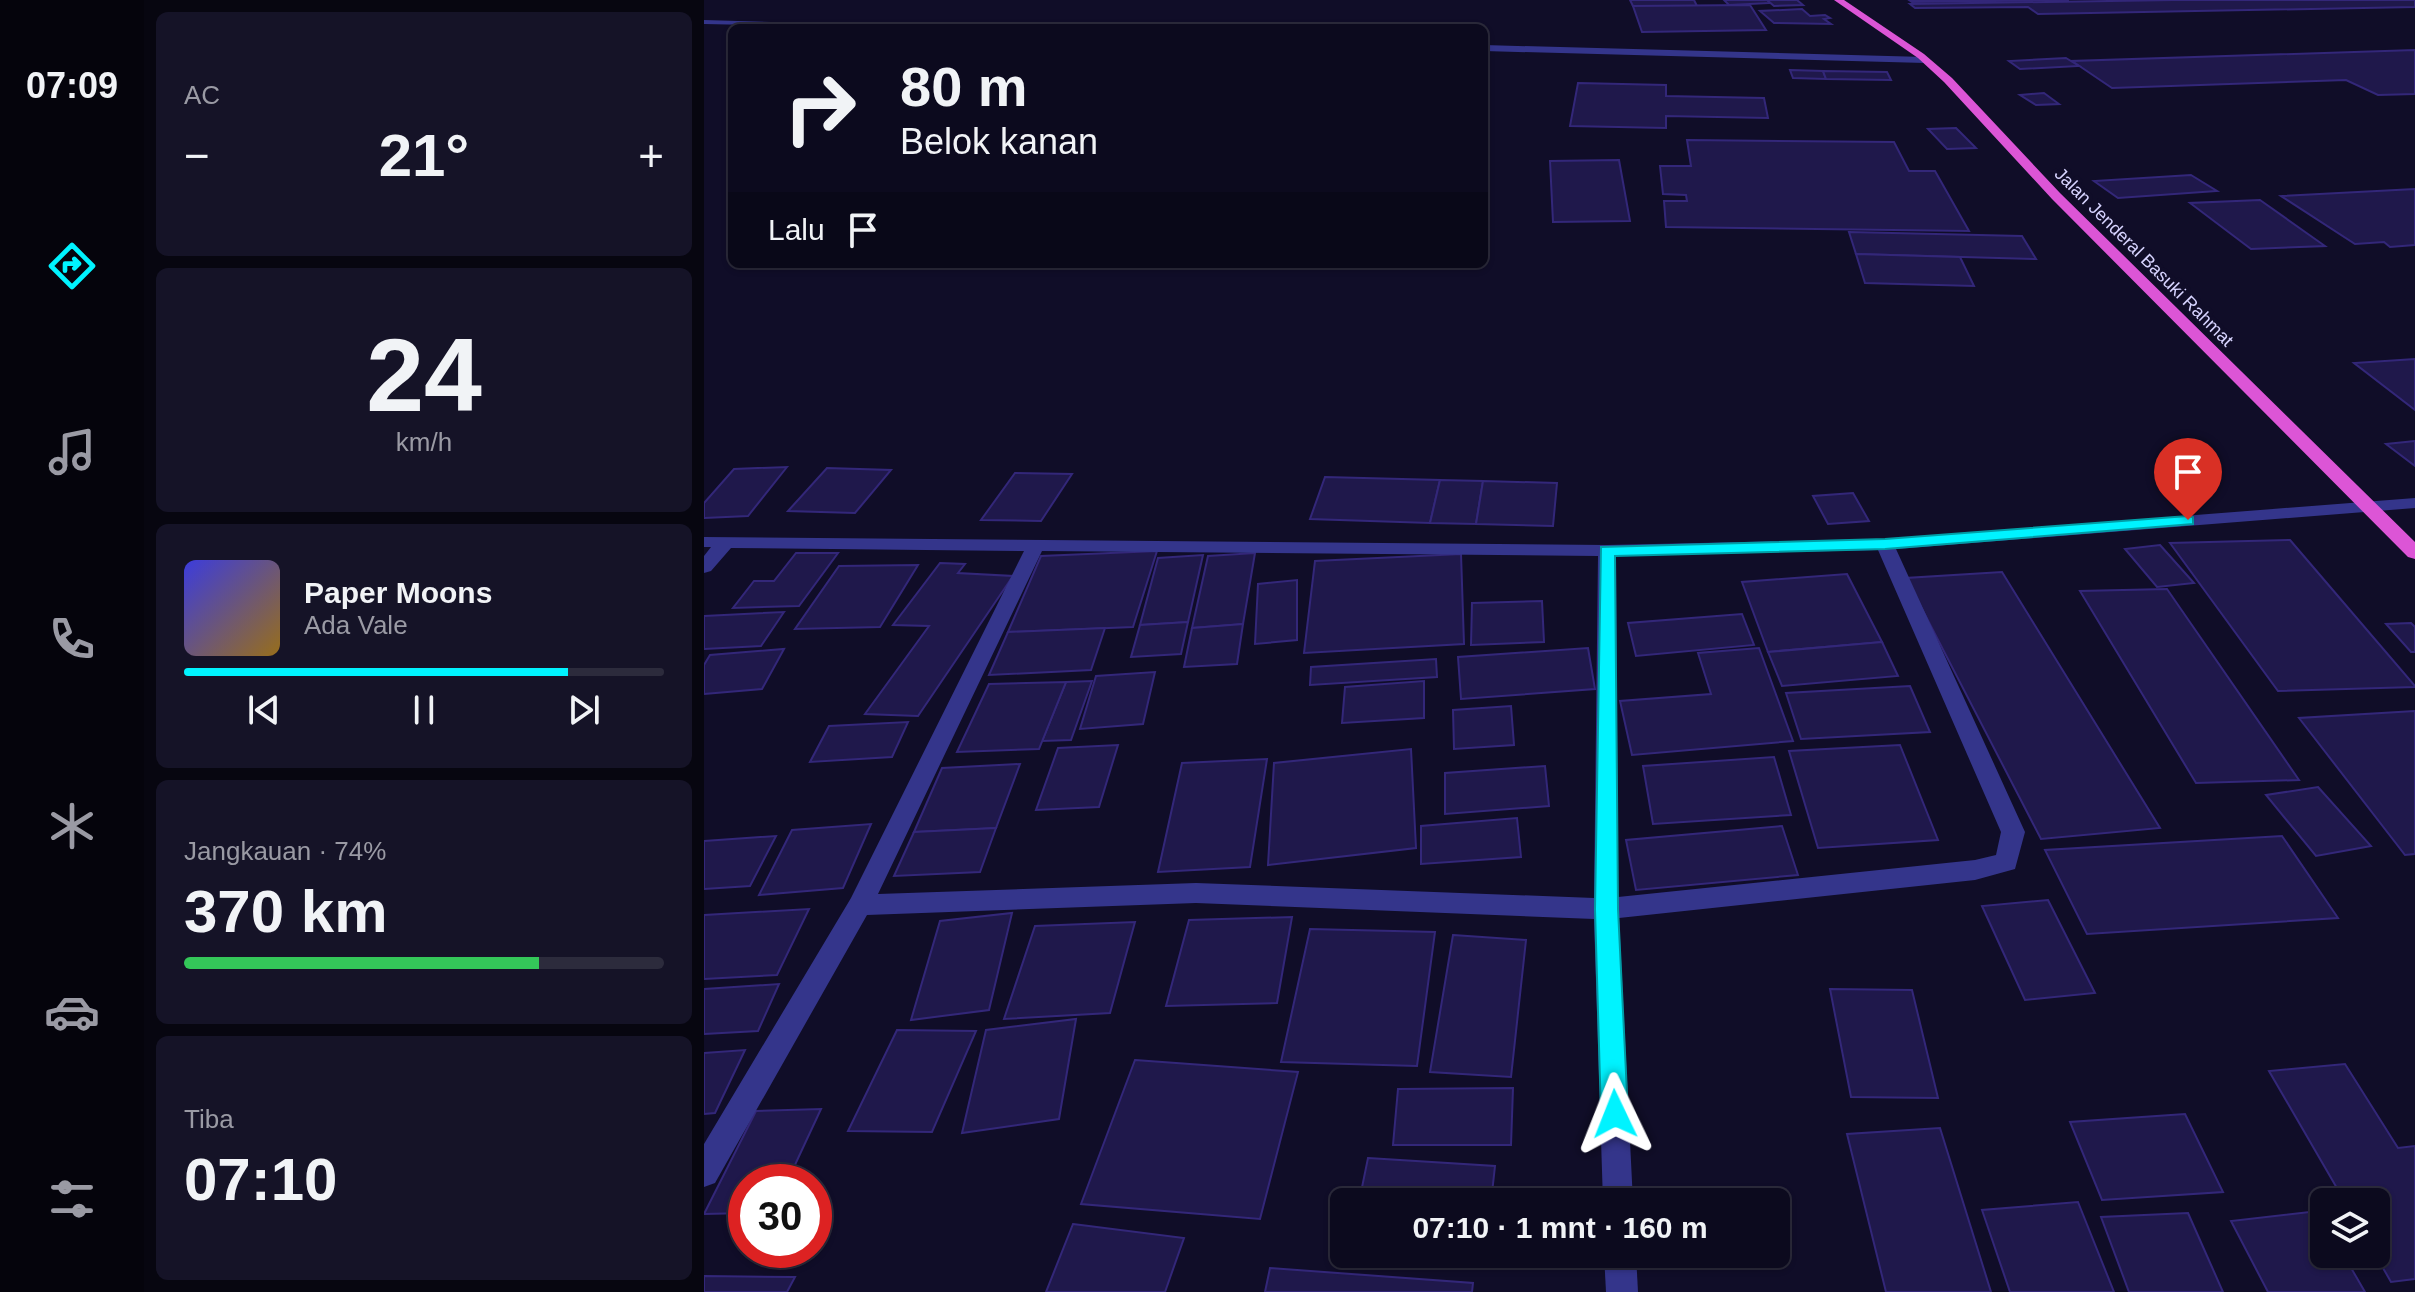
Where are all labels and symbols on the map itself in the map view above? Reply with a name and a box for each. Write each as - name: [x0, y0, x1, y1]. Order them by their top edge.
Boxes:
- street label: Jalan Jenderal Basuki Rahmat: [2051, 164, 2237, 350]
- pin: [2154, 438, 2222, 520]
- position arrow: [1573, 1072, 1657, 1156]
- speed limit sign: 30: [728, 1164, 832, 1268]

